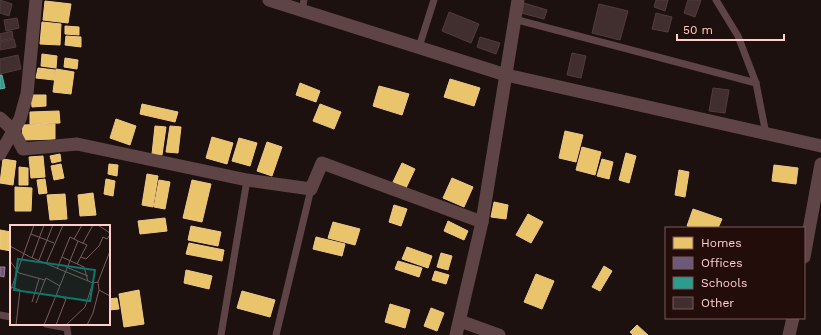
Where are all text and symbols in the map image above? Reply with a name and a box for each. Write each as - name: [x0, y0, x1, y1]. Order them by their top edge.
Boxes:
- scale bar: [677, 16, 784, 42]
- text: 50 m: [683, 23, 713, 37]
- inset map: [10, 225, 110, 325]
- legend: [665, 227, 805, 319]
- text: Homes: [701, 236, 742, 250]
- text: Offices: [701, 256, 743, 270]
- text: Schools: [701, 276, 747, 290]
- text: Other: [701, 296, 734, 310]

